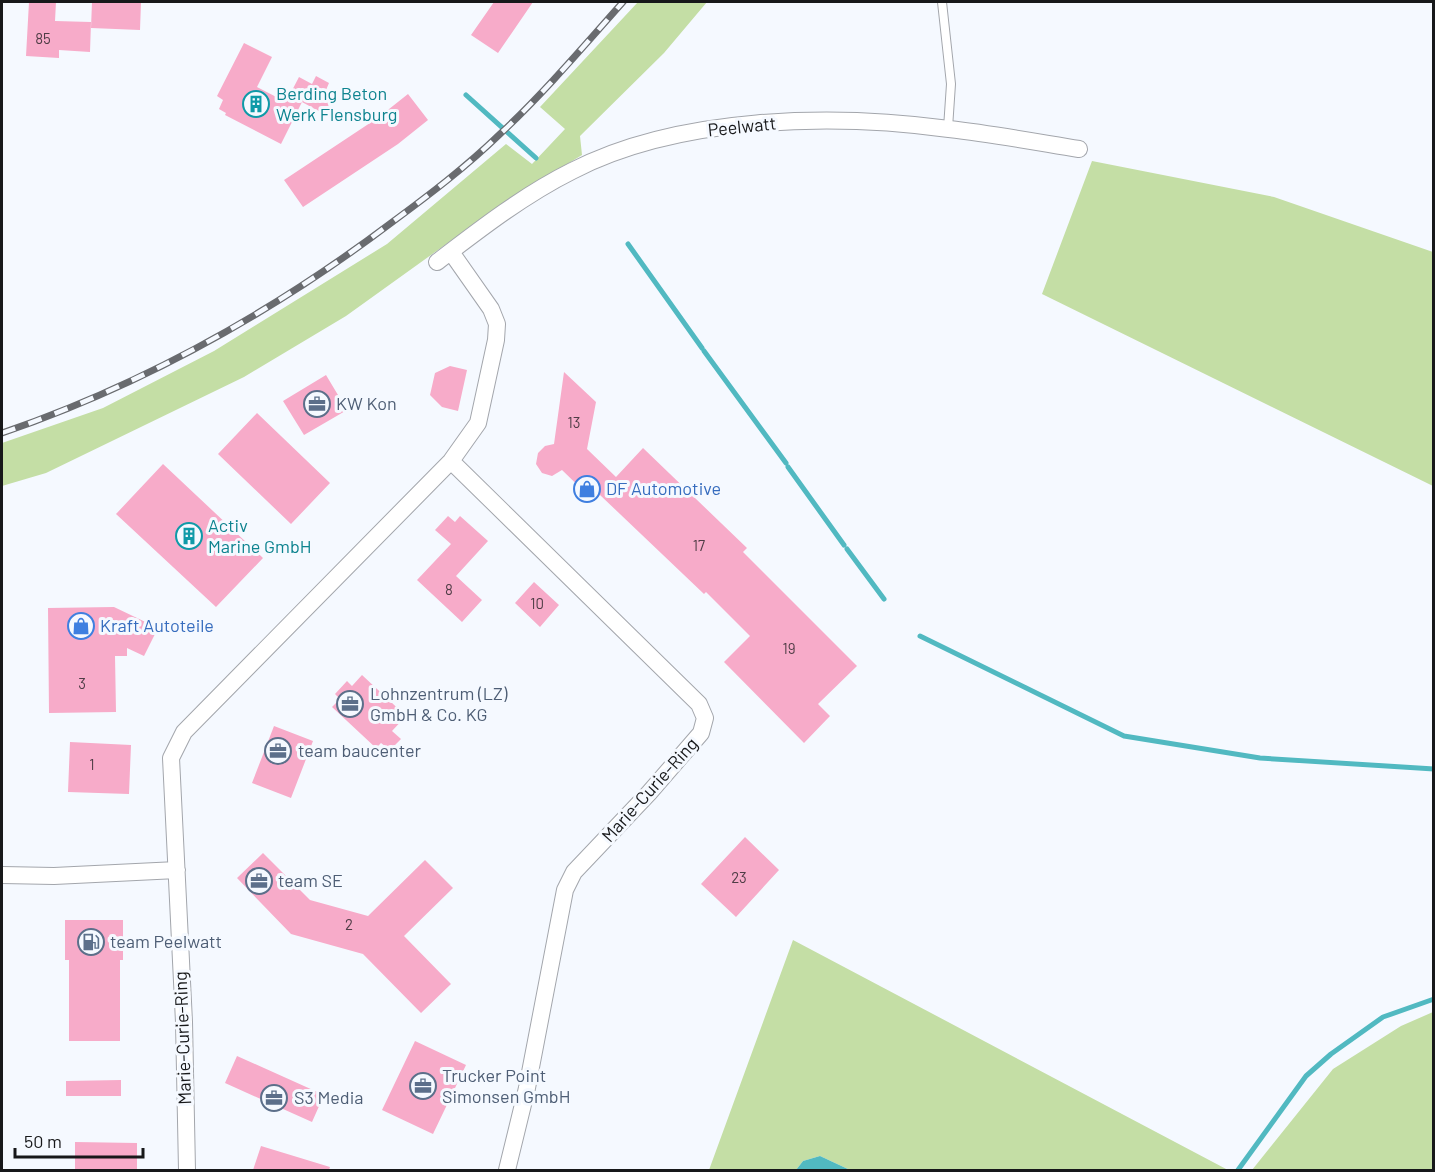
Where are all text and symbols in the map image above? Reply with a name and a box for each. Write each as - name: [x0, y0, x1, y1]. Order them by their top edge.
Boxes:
- house number: 85: [35, 29, 51, 47]
- place label: Berding Beton Werk Flensburg: [276, 82, 397, 125]
- building icon: Berding Beton Werk Flensburg: [241, 89, 271, 119]
- street label: Peelwatt: [707, 111, 777, 141]
- office icon: KW Kon: [302, 389, 332, 419]
- place label: KW Kon: [336, 392, 397, 414]
- house number: 13: [568, 413, 580, 431]
- shop icon: DF Automotive: [572, 474, 602, 504]
- place label: DF Automotive: [606, 477, 721, 499]
- place label: Activ Marine GmbH: [208, 514, 311, 557]
- building icon: Activ Marine GmbH: [174, 521, 204, 551]
- house number: 17: [693, 536, 705, 554]
- house number: 8: [445, 580, 453, 598]
- house number: 10: [530, 594, 544, 612]
- shop icon: Kraft Autoteile: [66, 611, 96, 641]
- place label: Kraft Autoteile: [100, 614, 214, 636]
- house number: 19: [782, 639, 796, 657]
- house number: 3: [78, 674, 86, 692]
- place label: Lohnzentrum (LZ) GmbH & Co. KG: [370, 682, 508, 725]
- office icon: Lohnzentrum (LZ) GmbH & Co. KG: [335, 689, 365, 719]
- street label: Marie-Curie-Ring: [597, 732, 702, 846]
- office icon: team baucenter: [263, 736, 293, 766]
- place label: team baucenter: [298, 739, 422, 761]
- house number: 1: [89, 755, 95, 773]
- office icon: team SE: [244, 866, 274, 896]
- house number: 23: [731, 868, 747, 886]
- place label: team SE: [278, 869, 343, 891]
- house number: 2: [345, 915, 353, 933]
- fuel station icon: team Peelwatt: [76, 927, 106, 957]
- place label: team Peelwatt: [110, 930, 222, 952]
- street label: Marie-Curie-Ring: [169, 971, 195, 1105]
- place label: Trucker Point Simonsen GmbH: [442, 1064, 570, 1107]
- office icon: Trucker Point Simonsen GmbH: [408, 1071, 438, 1101]
- office icon: S3 Media: [259, 1083, 289, 1113]
- place label: S3 Media: [294, 1086, 363, 1108]
- scale bar: [15, 1121, 142, 1159]
- text: 50 m: [24, 1130, 62, 1152]

